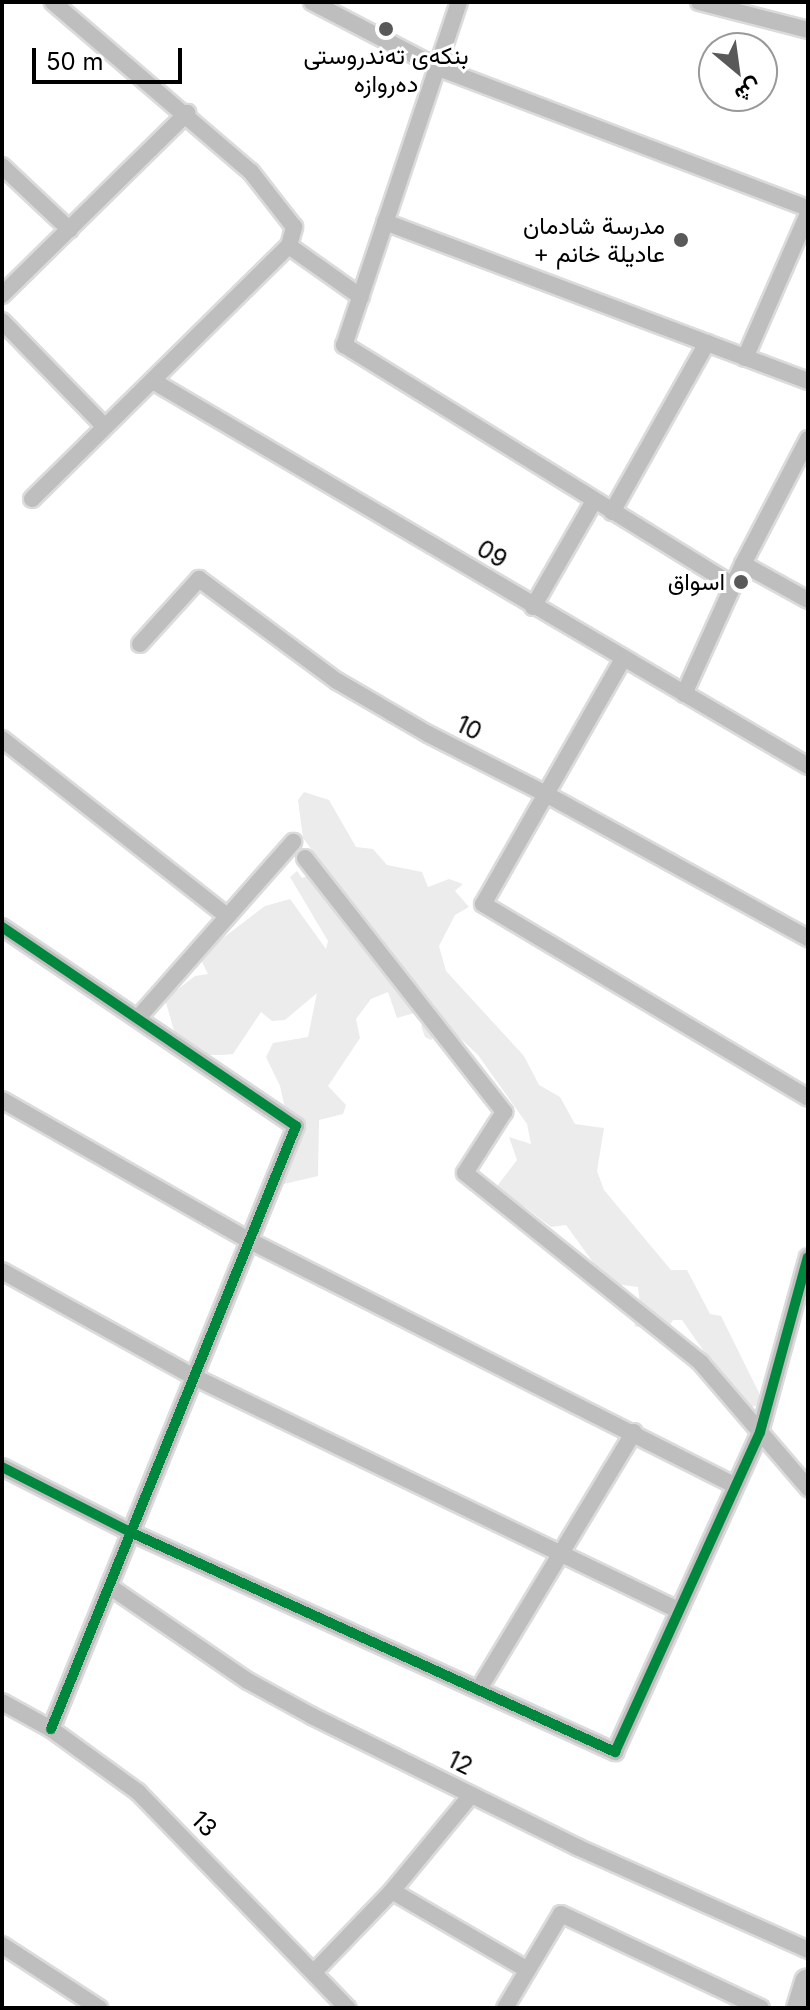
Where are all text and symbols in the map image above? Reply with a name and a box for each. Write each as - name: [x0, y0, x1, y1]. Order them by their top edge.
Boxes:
- marker: بنکەی تەندروستی دەروازە: [377, 20, 395, 38]
- scale bar: [36, 32, 186, 82]
- north arrow: [698, 32, 778, 112]
- place label: بنکەی تەندروستی دەروازە: [303, 42, 469, 98]
- text: 50 m: [46, 47, 104, 76]
- text: ش: [731, 73, 767, 109]
- place label: مدرسة شادمان + عاديلة خانم: [523, 212, 665, 268]
- marker: مدرسة شادمان + عاديلة خانم: [672, 231, 690, 249]
- street label: 09: [472, 534, 512, 574]
- place label: اسواق: [668, 568, 725, 596]
- marker: اسواق: [732, 573, 750, 591]
- street label: 10: [451, 710, 487, 746]
- street label: 12: [443, 1745, 477, 1781]
- street label: 13: [185, 1805, 223, 1843]

